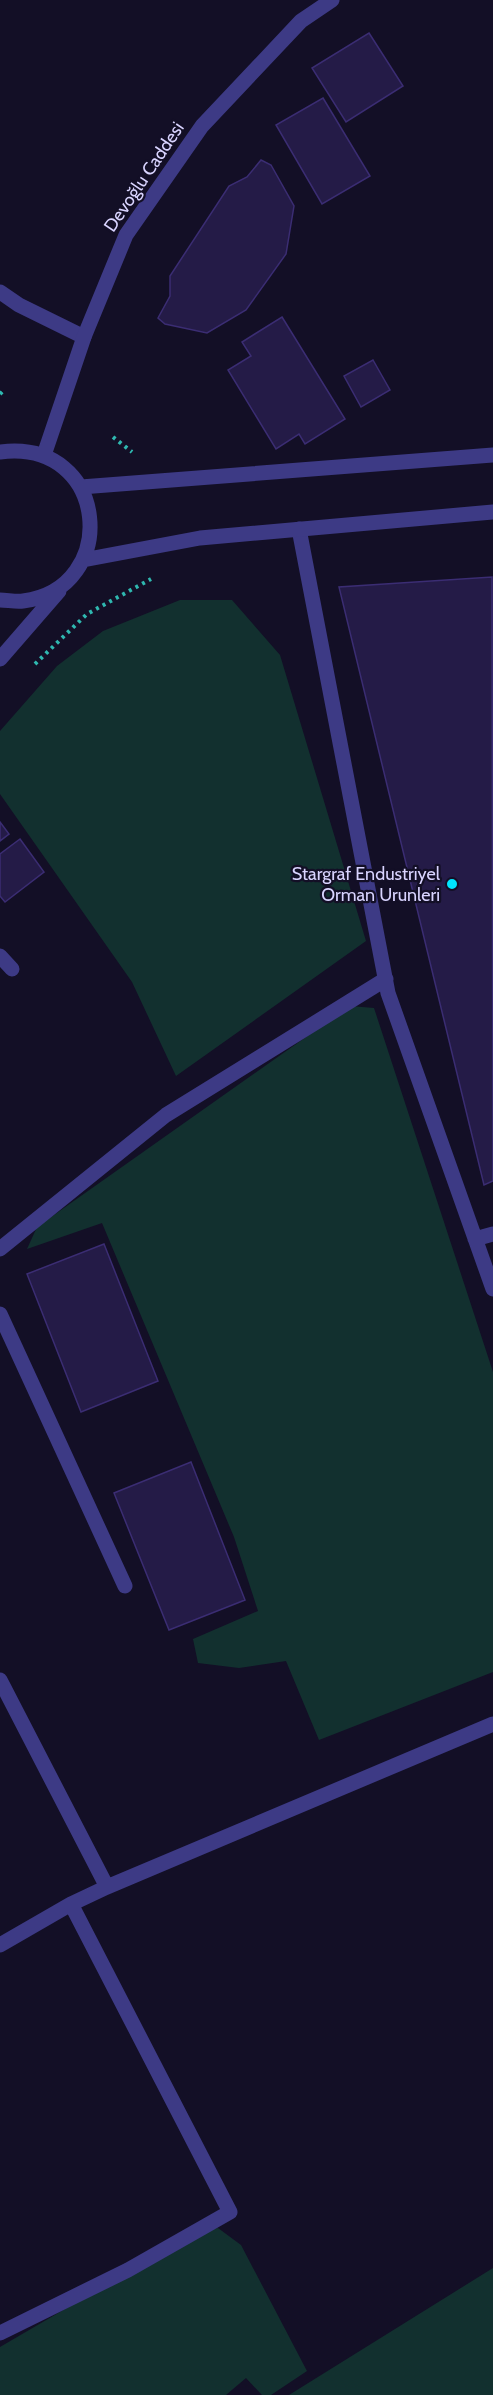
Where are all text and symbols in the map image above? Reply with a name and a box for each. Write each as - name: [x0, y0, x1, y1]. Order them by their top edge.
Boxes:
- street label: Devoğlu Caddesi: [99, 118, 189, 236]
- place label: Stargraf Endustriyel Orman Urunleri: [292, 863, 441, 906]
- marker: Stargraf Endustriyel Orman Urunleri: [445, 877, 459, 891]

